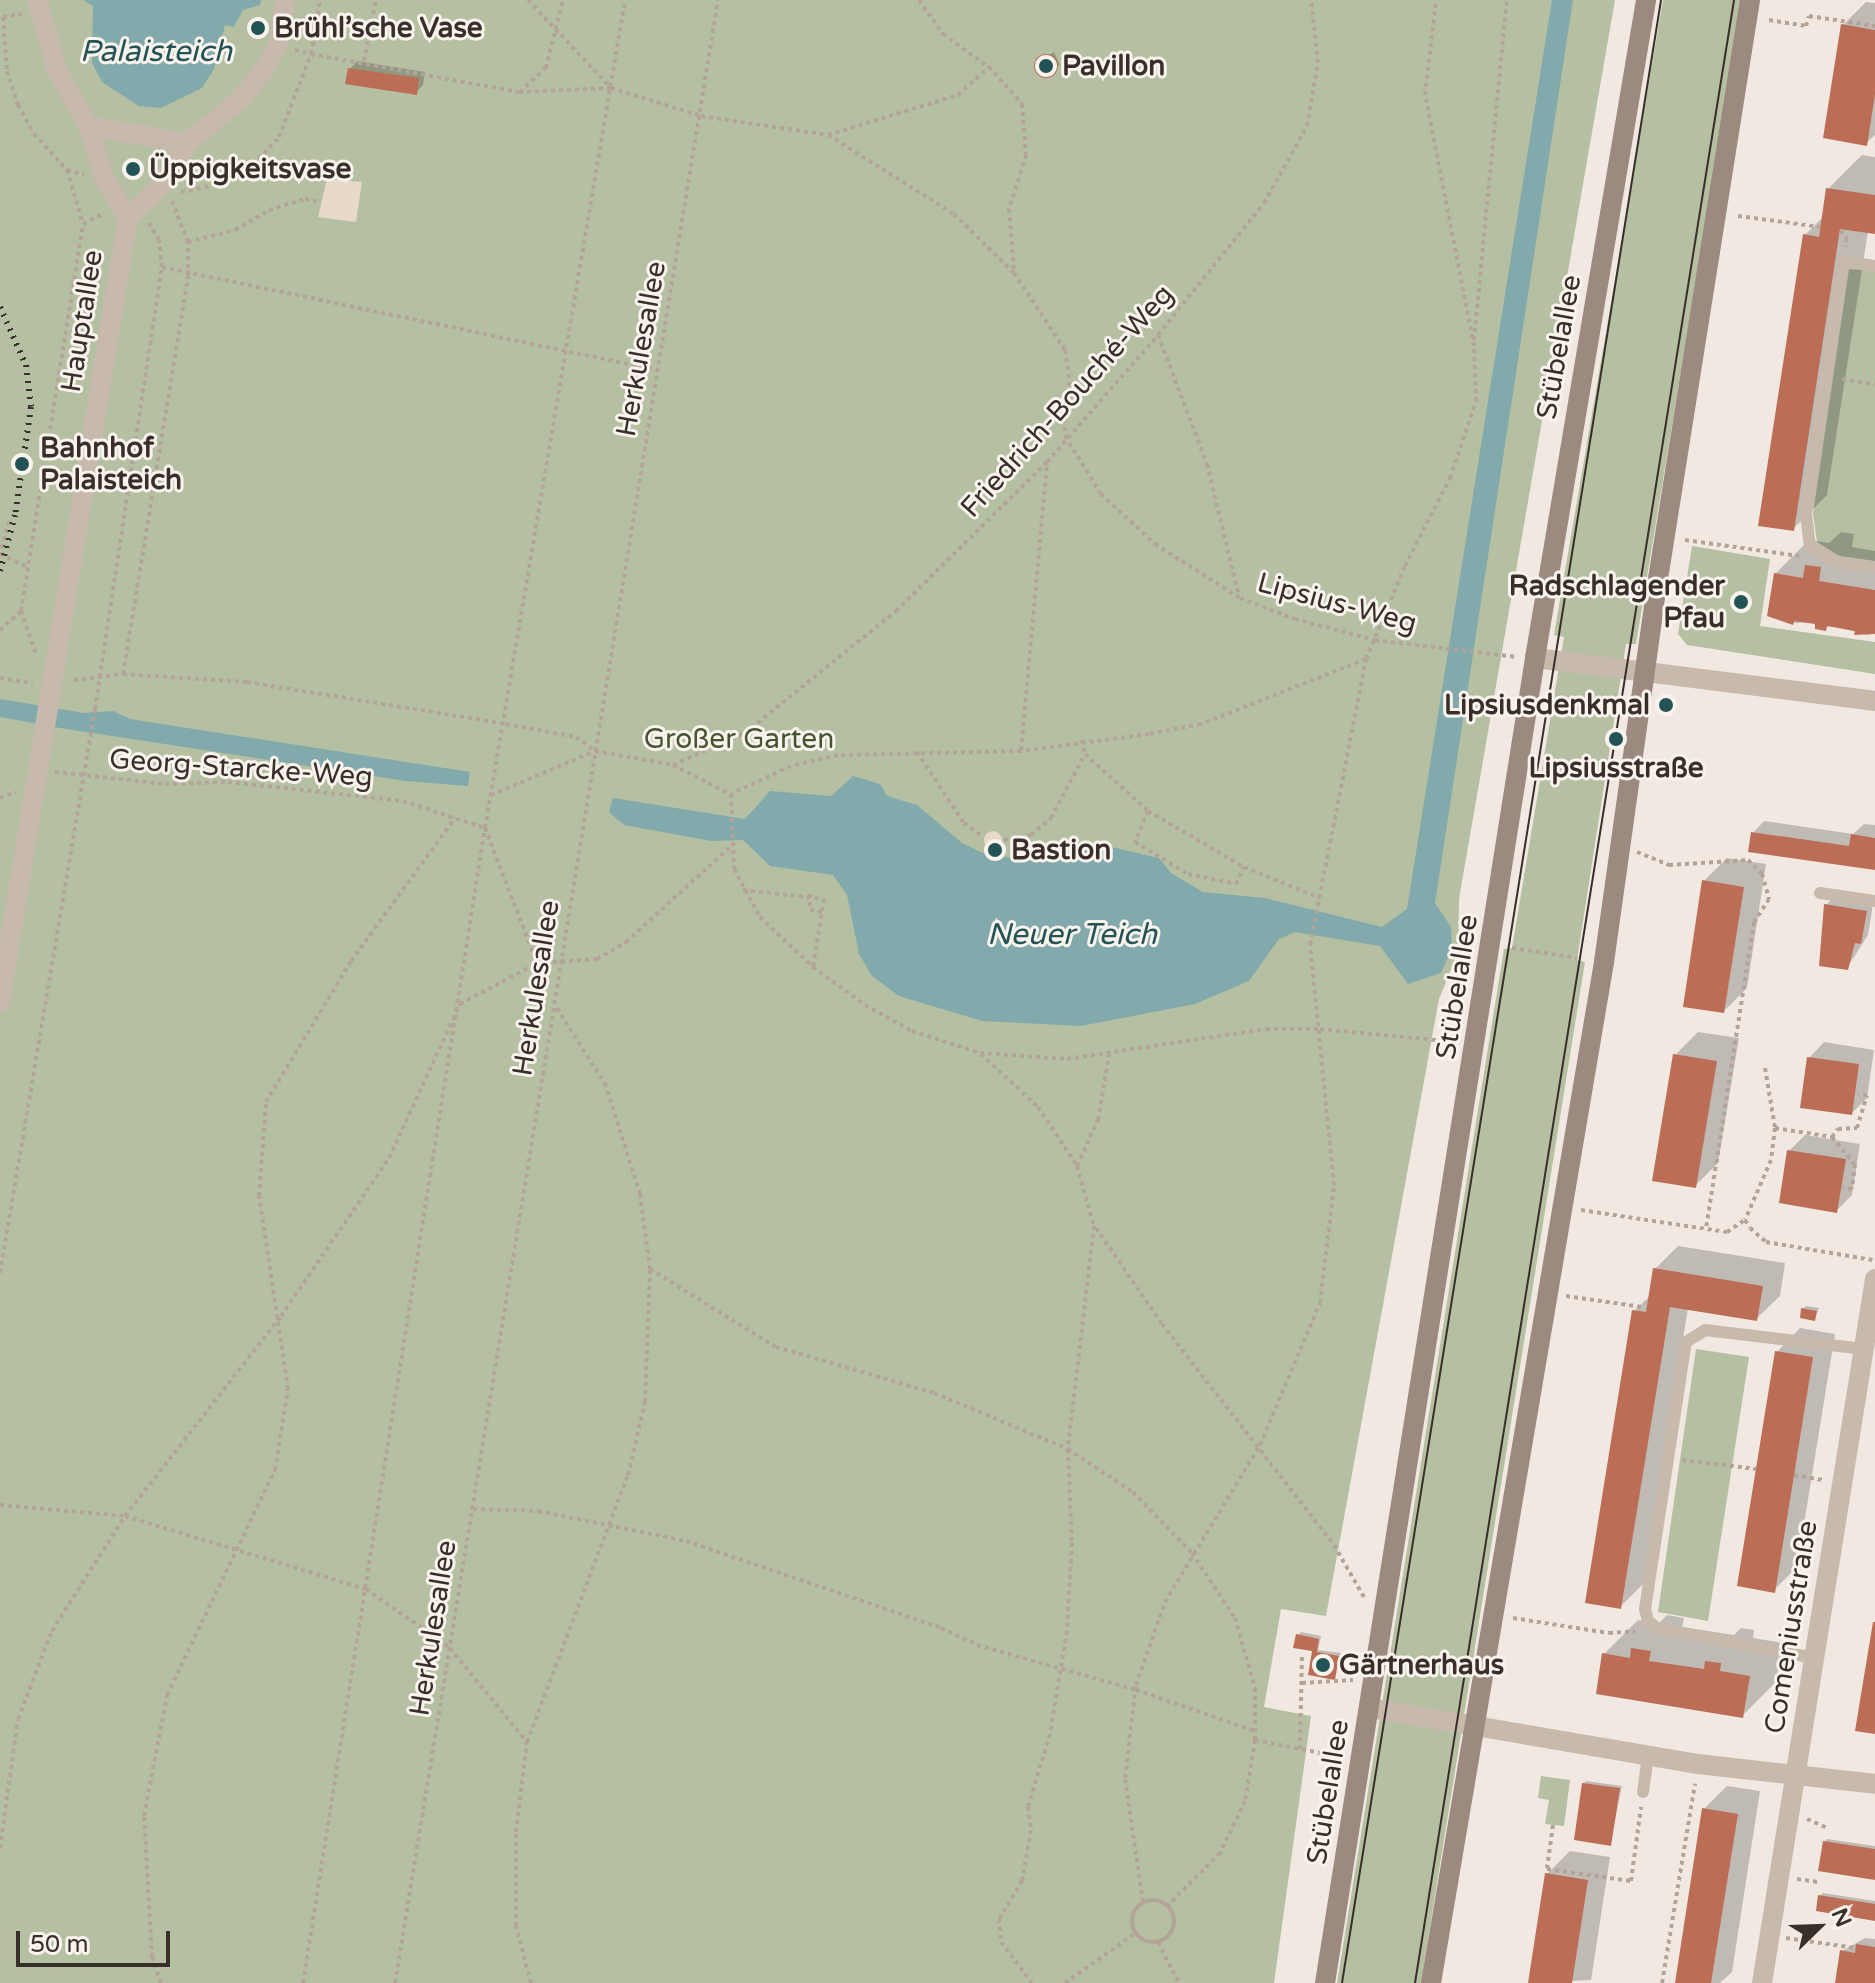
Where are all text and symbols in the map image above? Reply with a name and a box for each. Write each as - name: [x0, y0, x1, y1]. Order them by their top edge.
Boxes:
- place label: Brühl’sche Vase: [274, 11, 483, 45]
- marker: Brühl’sche Vase: [249, 19, 267, 37]
- water label: Palaisteich: [80, 34, 232, 70]
- place label: Pavillon: [1062, 49, 1165, 83]
- marker: Pavillon: [1037, 57, 1055, 75]
- place label: Üppigkeitsvase: [149, 152, 351, 186]
- marker: Üppigkeitsvase: [124, 160, 142, 178]
- street label: Hauptallee: [54, 248, 110, 394]
- street label: Herkulesallee: [609, 259, 673, 439]
- street label: Stübelallee: [1530, 272, 1588, 422]
- street label: Friedrich-Bouché-Weg: [954, 278, 1180, 524]
- place label: Bahnhof Palaisteich: [40, 431, 182, 497]
- marker: Bahnhof Palaisteich: [11, 453, 33, 475]
- street label: Lipsius-Weg: [1254, 566, 1420, 640]
- place label: Radschlagender Pfau: [1509, 569, 1725, 635]
- marker: Radschlagender Pfau: [1732, 593, 1750, 611]
- place label: Lipsiusdenkmal: [1444, 688, 1650, 722]
- marker: Lipsiusdenkmal: [1657, 696, 1675, 714]
- park label: Großer Garten: [644, 722, 834, 756]
- marker: Lipsiusstraße: [1607, 730, 1625, 748]
- street label: Georg-Starcke-Weg: [108, 742, 374, 794]
- place label: Lipsiusstraße: [1528, 751, 1704, 785]
- place label: Bastion: [1011, 833, 1111, 867]
- marker: Bastion: [986, 841, 1004, 859]
- street label: Herkulesallee: [506, 898, 566, 1078]
- street label: Stübelallee: [1429, 912, 1485, 1062]
- water label: Neuer Teich: [987, 917, 1157, 953]
- street label: Comeniusstraße: [1758, 1518, 1824, 1736]
- street label: Herkulesallee: [403, 1538, 463, 1718]
- place label: Gärtnerhaus: [1339, 1648, 1504, 1682]
- marker: Gärtnerhaus: [1314, 1656, 1332, 1674]
- street label: Stübelallee: [1300, 1717, 1356, 1867]
- north arrow: [1779, 1887, 1859, 1967]
- text: N: [1826, 1904, 1857, 1931]
- scale bar: [20, 1915, 174, 1965]
- text: 50 m: [30, 1930, 88, 1959]

